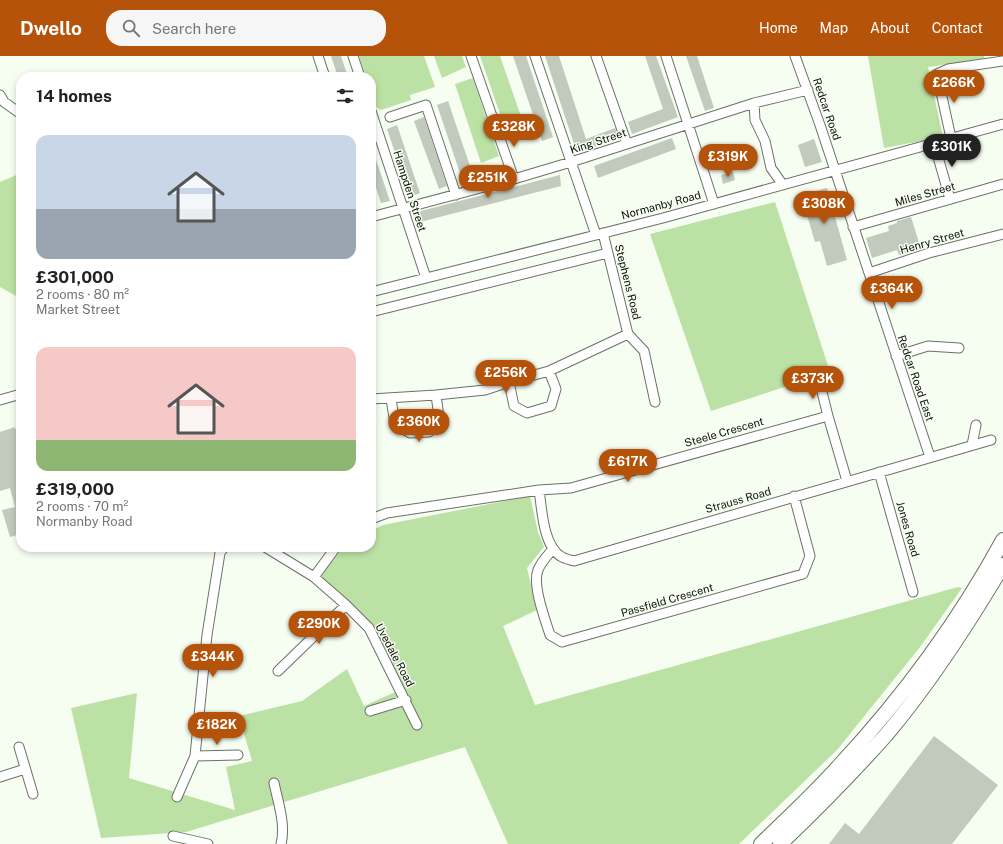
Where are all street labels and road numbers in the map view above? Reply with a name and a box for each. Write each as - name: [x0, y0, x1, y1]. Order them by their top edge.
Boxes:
- street label: Redcar Road: [811, 76, 843, 142]
- street label: King Street: [568, 126, 628, 156]
- street label: Hampden Street: [391, 149, 429, 233]
- street label: Miles Street: [893, 180, 957, 208]
- street label: Normanby Road: [620, 189, 702, 221]
- street label: Henry Street: [899, 226, 965, 256]
- street label: Stephens Road: [613, 243, 643, 321]
- street label: Redcar Road East: [896, 333, 936, 423]
- street label: Steele Crescent: [683, 415, 765, 449]
- street label: Strauss Road: [704, 485, 772, 515]
- street label: Jones Road: [894, 500, 922, 558]
- street label: Passfield Crescent: [619, 581, 715, 619]
- street label: Uvedale Road: [373, 621, 417, 689]

